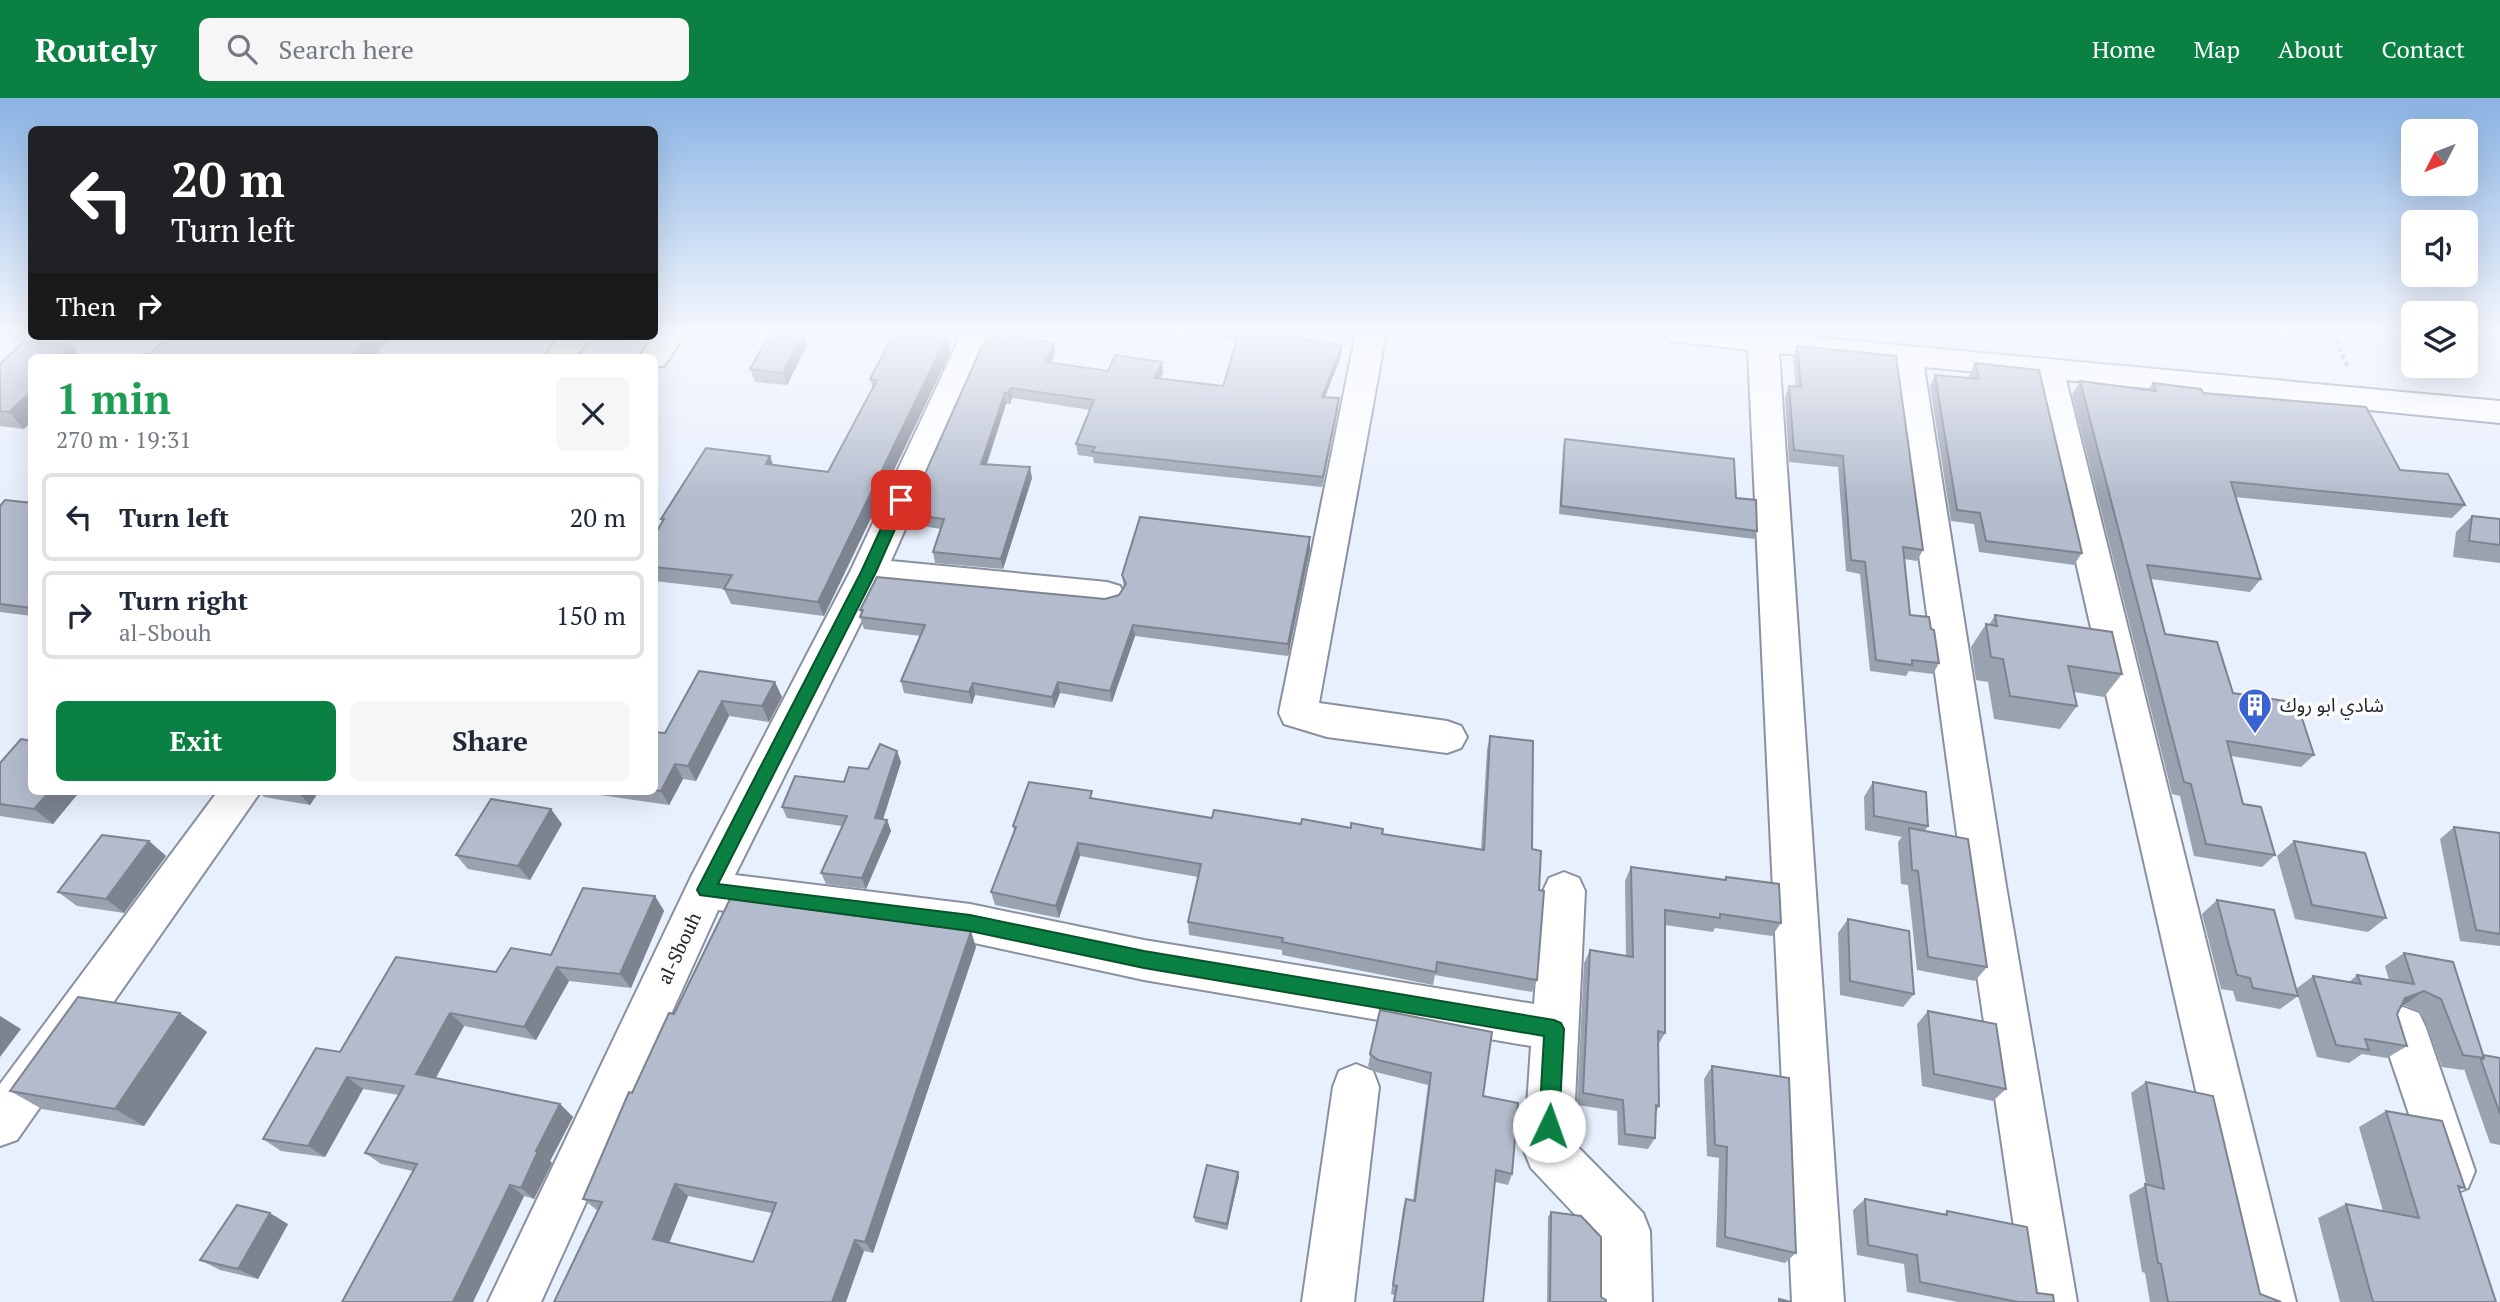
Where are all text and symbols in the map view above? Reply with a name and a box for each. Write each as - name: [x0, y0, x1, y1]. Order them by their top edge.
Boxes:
- search box: [199, 18, 689, 81]
- text: Routely: [35, 28, 157, 71]
- icon: search: [223, 30, 261, 68]
- text: Search here: [279, 32, 414, 66]
- text: Home: [2092, 33, 2156, 65]
- text: Map: [2194, 33, 2240, 65]
- text: About: [2278, 33, 2344, 65]
- text: Contact: [2382, 33, 2465, 65]
- north arrow: [2401, 119, 2478, 196]
- map controls: [2401, 119, 2478, 378]
- text: 20 m: [171, 146, 285, 211]
- icon: left: [56, 154, 147, 245]
- text: Turn left: [171, 209, 295, 251]
- button: sound: [2401, 210, 2478, 287]
- icon: right: [130, 287, 168, 325]
- text: Then: [56, 289, 116, 323]
- button: layers: [2401, 301, 2478, 378]
- text: 1 min: [56, 370, 171, 426]
- button: close: [556, 377, 630, 451]
- text: 270 m · 19:31: [56, 424, 191, 455]
- pin: [871, 470, 931, 530]
- icon: arrive: [882, 481, 920, 519]
- icon: left: [60, 498, 98, 536]
- text: Turn left: [119, 500, 229, 534]
- text: 20 m: [570, 500, 626, 534]
- text: Turn right: [119, 583, 248, 617]
- icon: right: [60, 596, 98, 634]
- text: 150 m: [556, 598, 626, 632]
- text: al-Sbouh: [119, 617, 212, 648]
- building icon: شادي ابو روك: [2236, 686, 2274, 735]
- place label: شادي ابو روك: [2280, 692, 2384, 720]
- button: Exit: [56, 701, 336, 781]
- button: Share: [350, 701, 630, 781]
- street label: al-Sbouh: [651, 908, 706, 988]
- position arrow: [1512, 1089, 1586, 1163]

